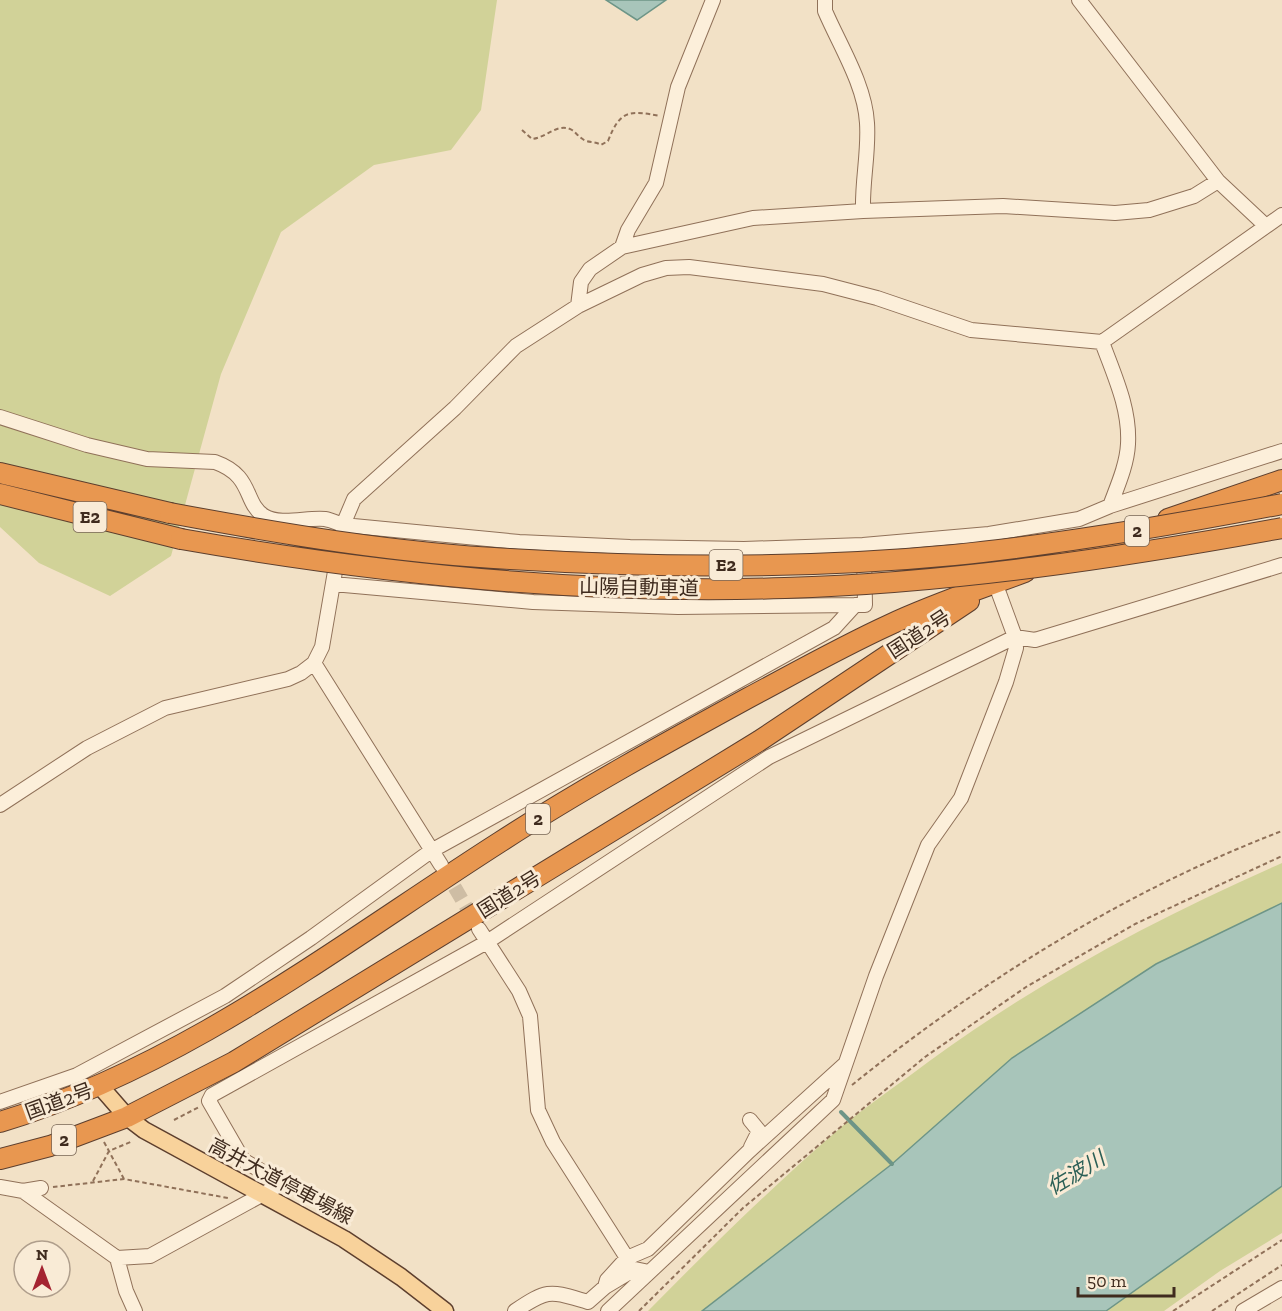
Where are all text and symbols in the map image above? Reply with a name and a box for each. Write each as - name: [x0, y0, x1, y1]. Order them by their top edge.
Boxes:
- road number: E2: [74, 502, 106, 532]
- road number: 2: [1125, 516, 1149, 546]
- road number: E2: [710, 550, 742, 580]
- street label: 山陽自動車道: [579, 574, 699, 600]
- street label: 国道2号: [883, 605, 955, 663]
- road number: 2: [526, 804, 550, 834]
- street label: 国道2号: [473, 865, 545, 923]
- street label: 国道2号: [22, 1078, 96, 1124]
- road number: 2: [52, 1125, 76, 1155]
- street label: 高井大道停車場線: [205, 1133, 357, 1229]
- water label: 佐波川: [1042, 1145, 1111, 1200]
- north arrow: [12, 1239, 72, 1299]
- text: N: [36, 1245, 48, 1264]
- scale bar: [1078, 1260, 1174, 1298]
- text: 50 m: [1087, 1270, 1127, 1292]

